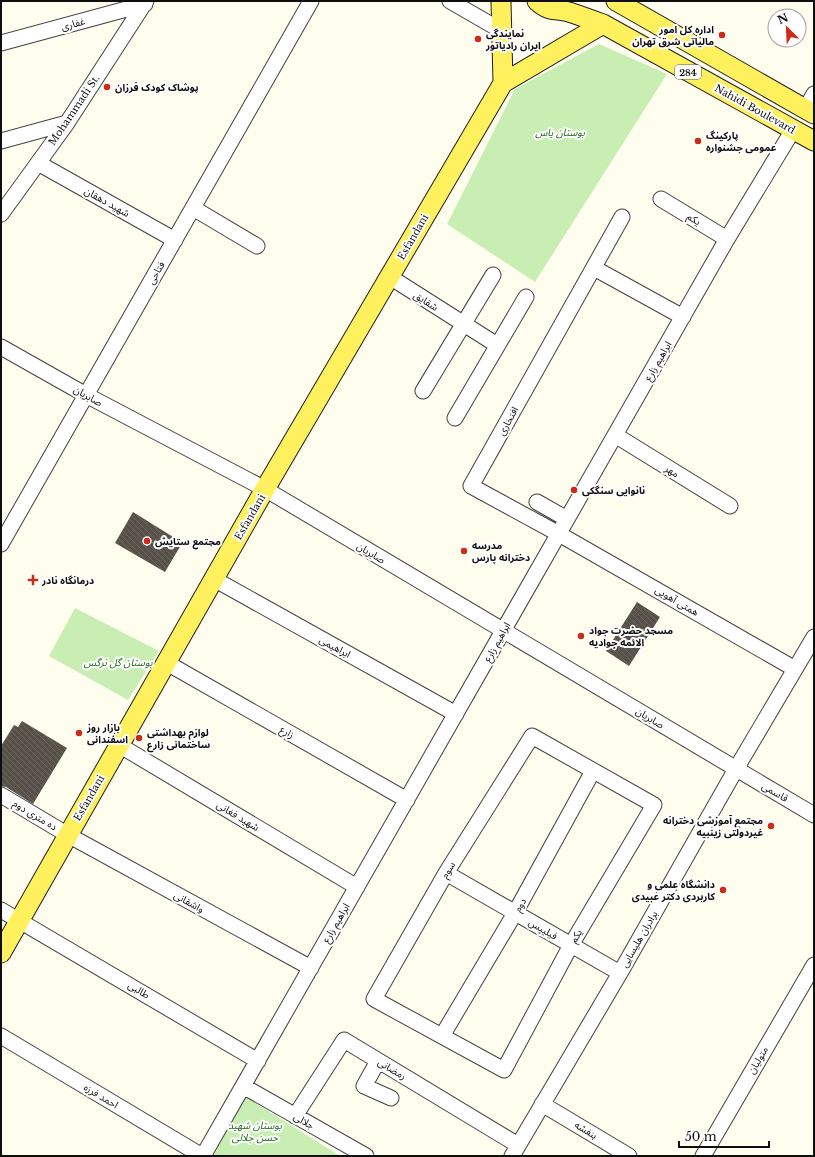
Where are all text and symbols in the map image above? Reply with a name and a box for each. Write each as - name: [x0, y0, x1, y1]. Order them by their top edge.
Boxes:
- north arrow: [767, 8, 807, 48]
- text: N: [775, 10, 791, 27]
- street label: غفاری: [60, 15, 86, 33]
- place label: اداره کل امور مالیاتی شرق تهران: [632, 23, 714, 48]
- place label: نمایندگی ایران رادیاتور: [485, 27, 541, 52]
- marker: اداره کل امور مالیاتی شرق تهران: [717, 30, 727, 40]
- marker: نمایندگی ایران رادیاتور: [473, 34, 483, 44]
- road number: 284: [675, 65, 701, 79]
- street label: Mohammadi St.: [46, 72, 102, 148]
- place label: پوشاک کودک فرزان: [115, 81, 199, 94]
- street label: Nahidi Boulevard: [712, 81, 798, 137]
- marker: پوشاک کودک فرزان: [102, 82, 112, 92]
- park label: بوستان یاس: [535, 126, 585, 139]
- place label: پارکینگ عمومی جشنواره: [706, 129, 777, 154]
- marker: پارکینگ عمومی جشنواره: [693, 136, 703, 146]
- street label: شهید دهقان: [82, 184, 132, 220]
- street label: یکم: [684, 210, 703, 229]
- street label: Esfandani: [395, 211, 432, 262]
- street label: فتاحی: [144, 259, 168, 287]
- street label: شقایق: [411, 288, 441, 314]
- street label: ابراهیم زارع: [641, 339, 675, 384]
- street label: صابریان: [71, 383, 105, 409]
- street label: افتخاری: [495, 404, 521, 438]
- street label: مهر: [662, 461, 681, 480]
- place label: نانوایی سنگکی: [582, 484, 645, 497]
- marker: نانوایی سنگکی: [569, 485, 579, 495]
- street label: Esfandani: [232, 491, 269, 542]
- place label: مجتمع ستایش: [155, 535, 221, 550]
- marker: مجتمع ستایش: [142, 536, 152, 546]
- street label: صابریان: [354, 539, 388, 567]
- place label: مدرسه دخترانه پارس: [472, 539, 530, 564]
- marker: مدرسه دخترانه پارس: [459, 546, 469, 556]
- marker: درمانگاه نادر: [27, 574, 39, 586]
- place label: درمانگاه نادر: [41, 574, 94, 587]
- street label: همتی آهویی: [653, 583, 702, 619]
- street label: ابراهیم زارع: [481, 620, 514, 665]
- place label: مسجد حضرت جواد الائمه جوادیه: [589, 624, 673, 649]
- marker: مسجد حضرت جواد الائمه جوادیه: [576, 631, 586, 641]
- street label: ابراهیمی: [317, 633, 353, 661]
- park label: بوستان گل نرگس: [84, 656, 153, 669]
- street label: صابریان: [633, 704, 667, 732]
- place label: بازار روز اسفندانی: [86, 721, 128, 746]
- street label: زارع: [277, 723, 297, 742]
- place label: لوازم بهداشتی ساختمانی زارع: [147, 726, 210, 753]
- marker: بازار روز اسفندانی: [74, 728, 84, 738]
- marker: لوازم بهداشتی ساختمانی زارع: [134, 733, 144, 743]
- street label: Esfandani: [71, 772, 108, 823]
- street label: قاسمی: [759, 779, 791, 805]
- street label: ده متری دوم: [10, 797, 60, 835]
- street label: شهید فغانی: [214, 798, 262, 834]
- place label: مجتمع آموزشی دخترانه غیردولتی زینبیه: [663, 814, 763, 839]
- marker: مجتمع آموزشی دخترانه غیردولتی زینبیه: [766, 821, 776, 831]
- street label: سوم: [438, 859, 460, 882]
- place label: دانشگاه علمی و کاربردی دکتر عبیدی: [632, 878, 715, 903]
- marker: دانشگاه علمی و کاربردی دکتر عبیدی: [718, 885, 728, 895]
- street label: واشقانی: [172, 888, 206, 916]
- street label: دوم: [511, 895, 531, 915]
- street label: ابراهیم زارع: [319, 901, 353, 946]
- street label: برادران هلیسایی: [618, 908, 661, 970]
- street label: فیلیپس: [526, 916, 560, 943]
- street label: یکم: [567, 927, 586, 946]
- street label: طالبی: [126, 978, 152, 1002]
- street label: متولیان: [745, 1044, 771, 1076]
- street label: رمضانی: [375, 1055, 409, 1083]
- street label: احمد فرزه: [81, 1081, 121, 1111]
- street label: جلالی: [291, 1110, 317, 1132]
- street label: بنفشه: [572, 1118, 600, 1142]
- park label: بوستان شهید حسن جلالی: [228, 1119, 282, 1144]
- scale bar: [679, 1123, 769, 1149]
- text: 50 m: [685, 1129, 717, 1144]

